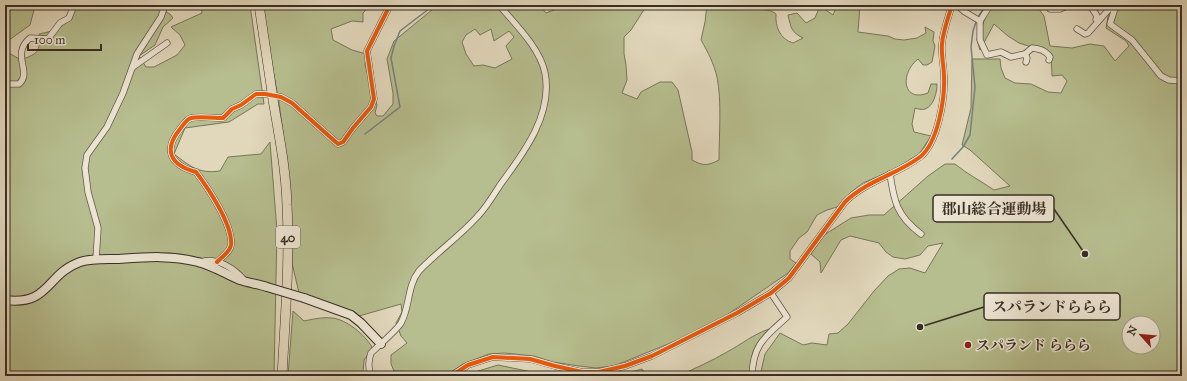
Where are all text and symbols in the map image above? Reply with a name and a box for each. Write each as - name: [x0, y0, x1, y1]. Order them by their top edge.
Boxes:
- scale bar: [28, 26, 101, 52]
- text: 100 m: [34, 33, 65, 47]
- callout: 郡山総合運動場: [933, 195, 1054, 222]
- text: 郡山総合運動場: [941, 200, 1047, 218]
- road number: 40: [276, 226, 300, 248]
- callout: スパランドららら: [984, 293, 1120, 320]
- text: スパランドららら: [992, 298, 1112, 316]
- north arrow: [1121, 315, 1161, 355]
- text: N: [1125, 323, 1141, 338]
- place label: スパランド ららら: [976, 337, 1091, 354]
- marker: スパランド ららら: [963, 340, 973, 350]

